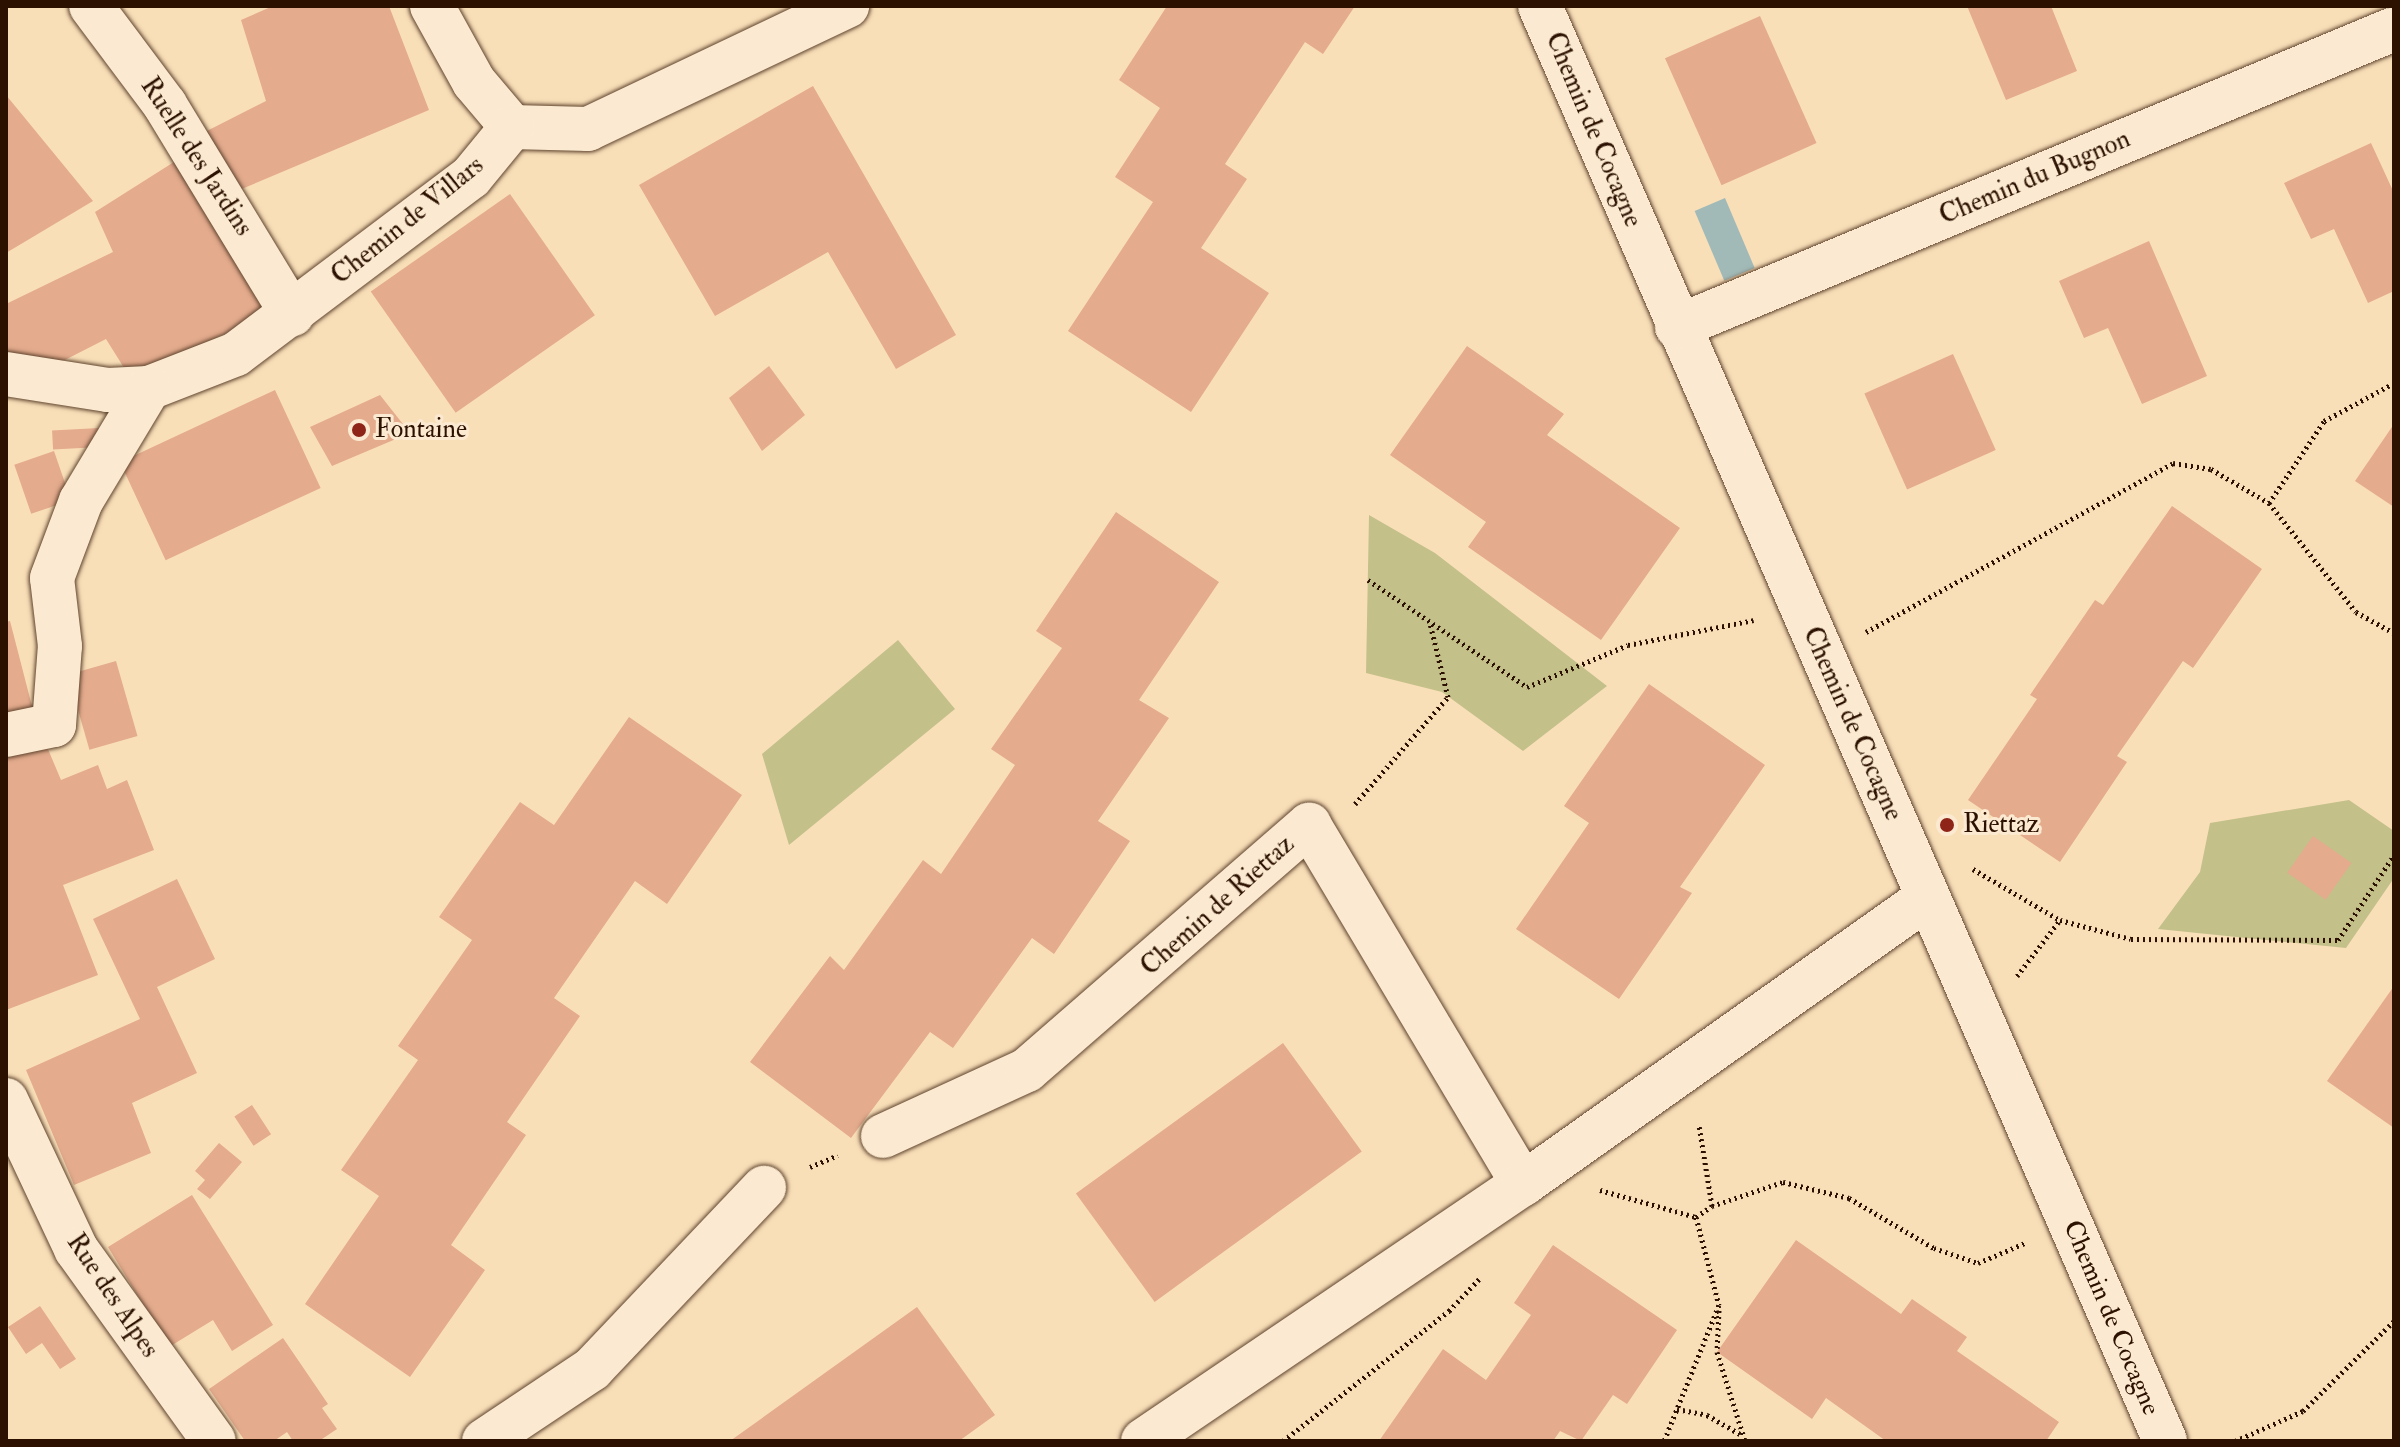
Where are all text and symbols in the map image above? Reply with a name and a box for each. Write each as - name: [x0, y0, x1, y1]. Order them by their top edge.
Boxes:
- street label: Chemin de Cocagne: [1538, 28, 1648, 232]
- street label: Ruelle des Jardins: [133, 72, 259, 242]
- street label: Chemin du Bugnon: [1935, 124, 2135, 232]
- street label: Chemin de Villars: [326, 150, 490, 292]
- place label: Fontaine: [375, 414, 467, 446]
- marker: Fontaine: [350, 421, 368, 439]
- street label: Chemin de Cocagne: [1795, 622, 1909, 826]
- place label: Riettaz: [1963, 809, 2039, 841]
- marker: Riettaz: [1938, 816, 1956, 834]
- street label: Chemin de Riettaz: [1135, 829, 1301, 983]
- street label: Chemin de Cocagne: [2056, 1216, 2166, 1420]
- street label: Rue des Alpes: [59, 1228, 165, 1364]

